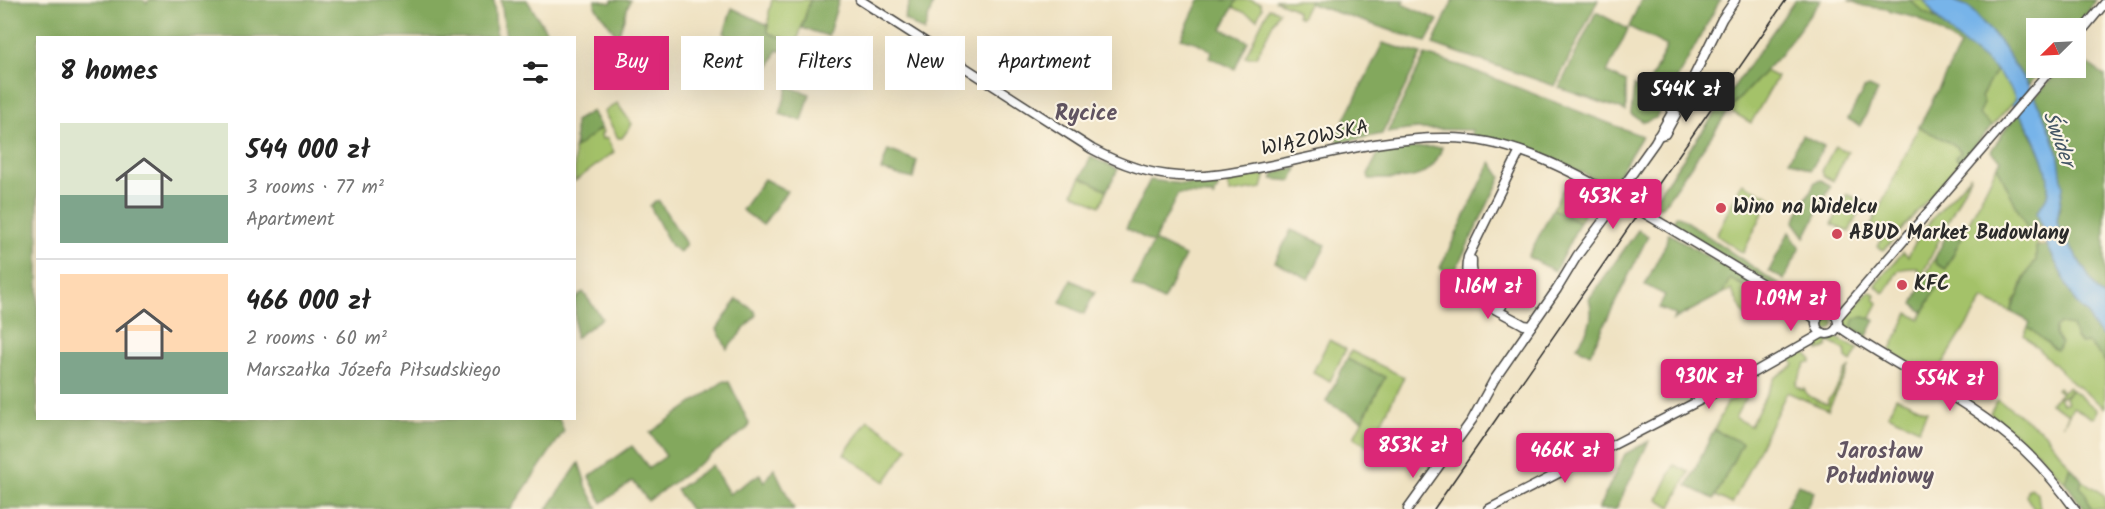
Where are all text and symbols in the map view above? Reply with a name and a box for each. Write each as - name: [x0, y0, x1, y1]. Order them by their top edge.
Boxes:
- north arrow: [2026, 18, 2086, 78]
- map controls: [2026, 18, 2086, 78]
- chip: Buy: [594, 36, 669, 90]
- chip: Rent: [681, 36, 764, 90]
- chip: Filters: [776, 36, 873, 90]
- chip: New: [885, 36, 965, 90]
- chip: Apartment: [977, 36, 1112, 90]
- text: 8 homes: [60, 51, 158, 93]
- icon: filters: [519, 56, 552, 89]
- pin: 544K zł: [1631, 72, 1741, 123]
- text: 544K zł: [1652, 75, 1720, 107]
- district label: Rycice: [1055, 97, 1118, 132]
- water label: Świder: [2033, 107, 2085, 175]
- street label: WIĄZOWSKA: [1258, 112, 1372, 166]
- text: 544 000 zł: [246, 130, 370, 172]
- icon: home: [108, 147, 180, 219]
- text: 3 rooms · 77 m²: [246, 172, 384, 204]
- pin: 453K zł: [1558, 179, 1668, 230]
- text: 453K zł: [1579, 182, 1647, 214]
- place label: Wino na Widelcu: [1733, 192, 1877, 224]
- marker: Wino na Widelcu: [1714, 201, 1728, 215]
- text: Apartment: [246, 204, 335, 236]
- place label: ABUD Market Budowlany: [1849, 218, 2070, 250]
- marker: ABUD Market Budowlany: [1830, 227, 1844, 241]
- pin: 1.16M zł: [1426, 269, 1550, 320]
- place label: KFC: [1914, 269, 1949, 301]
- text: 1.16M zł: [1454, 272, 1522, 304]
- marker: KFC: [1895, 278, 1909, 292]
- text: 466 000 zł: [246, 281, 371, 323]
- pin: 1.09M zł: [1729, 281, 1853, 332]
- text: 1.09M zł: [1755, 284, 1827, 316]
- icon: home: [108, 298, 180, 370]
- text: 2 rooms · 60 m²: [246, 323, 387, 355]
- text: Marszałka Józefa Piłsudskiego: [246, 355, 501, 387]
- pin: 930K zł: [1654, 359, 1764, 410]
- pin: 554K zł: [1895, 361, 2005, 412]
- text: 930K zł: [1675, 362, 1743, 394]
- text: 554K zł: [1916, 364, 1984, 396]
- pin: 853K zł: [1358, 428, 1468, 479]
- text: 853K zł: [1378, 431, 1448, 463]
- pin: 466K zł: [1510, 433, 1620, 484]
- district label: Jarosław Południowy: [1826, 435, 1935, 495]
- text: 466K zł: [1530, 436, 1600, 468]

